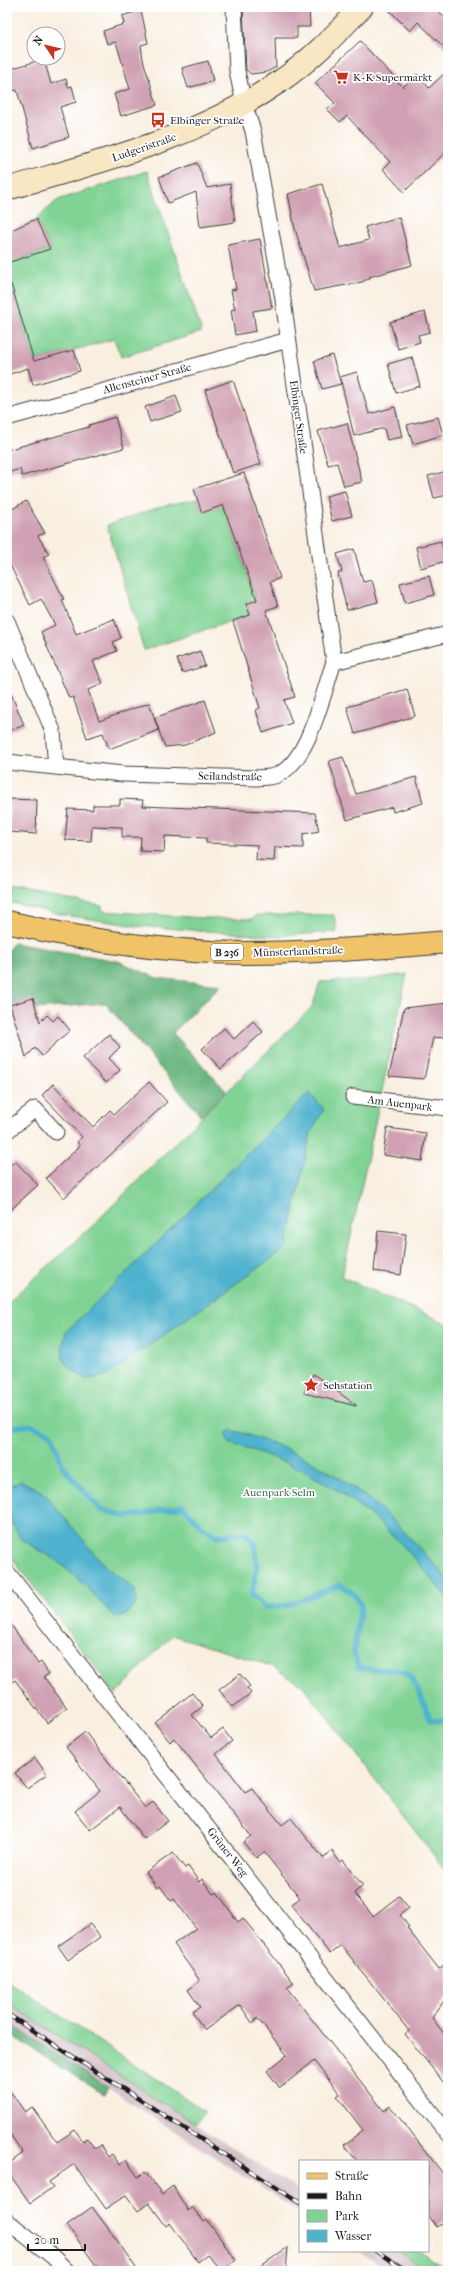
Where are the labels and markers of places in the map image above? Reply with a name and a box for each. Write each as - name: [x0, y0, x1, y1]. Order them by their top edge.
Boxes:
- supermarket icon: K+K Supermarkt: [332, 68, 350, 86]
- place label: K+K Supermarkt: [353, 71, 432, 84]
- bus stop icon: Elbinger Straße: [149, 111, 167, 129]
- place label: Elbinger Straße: [170, 114, 245, 127]
- place icon: Sehstation: [302, 1376, 320, 1394]
- place label: Sehstation: [323, 1379, 373, 1392]

